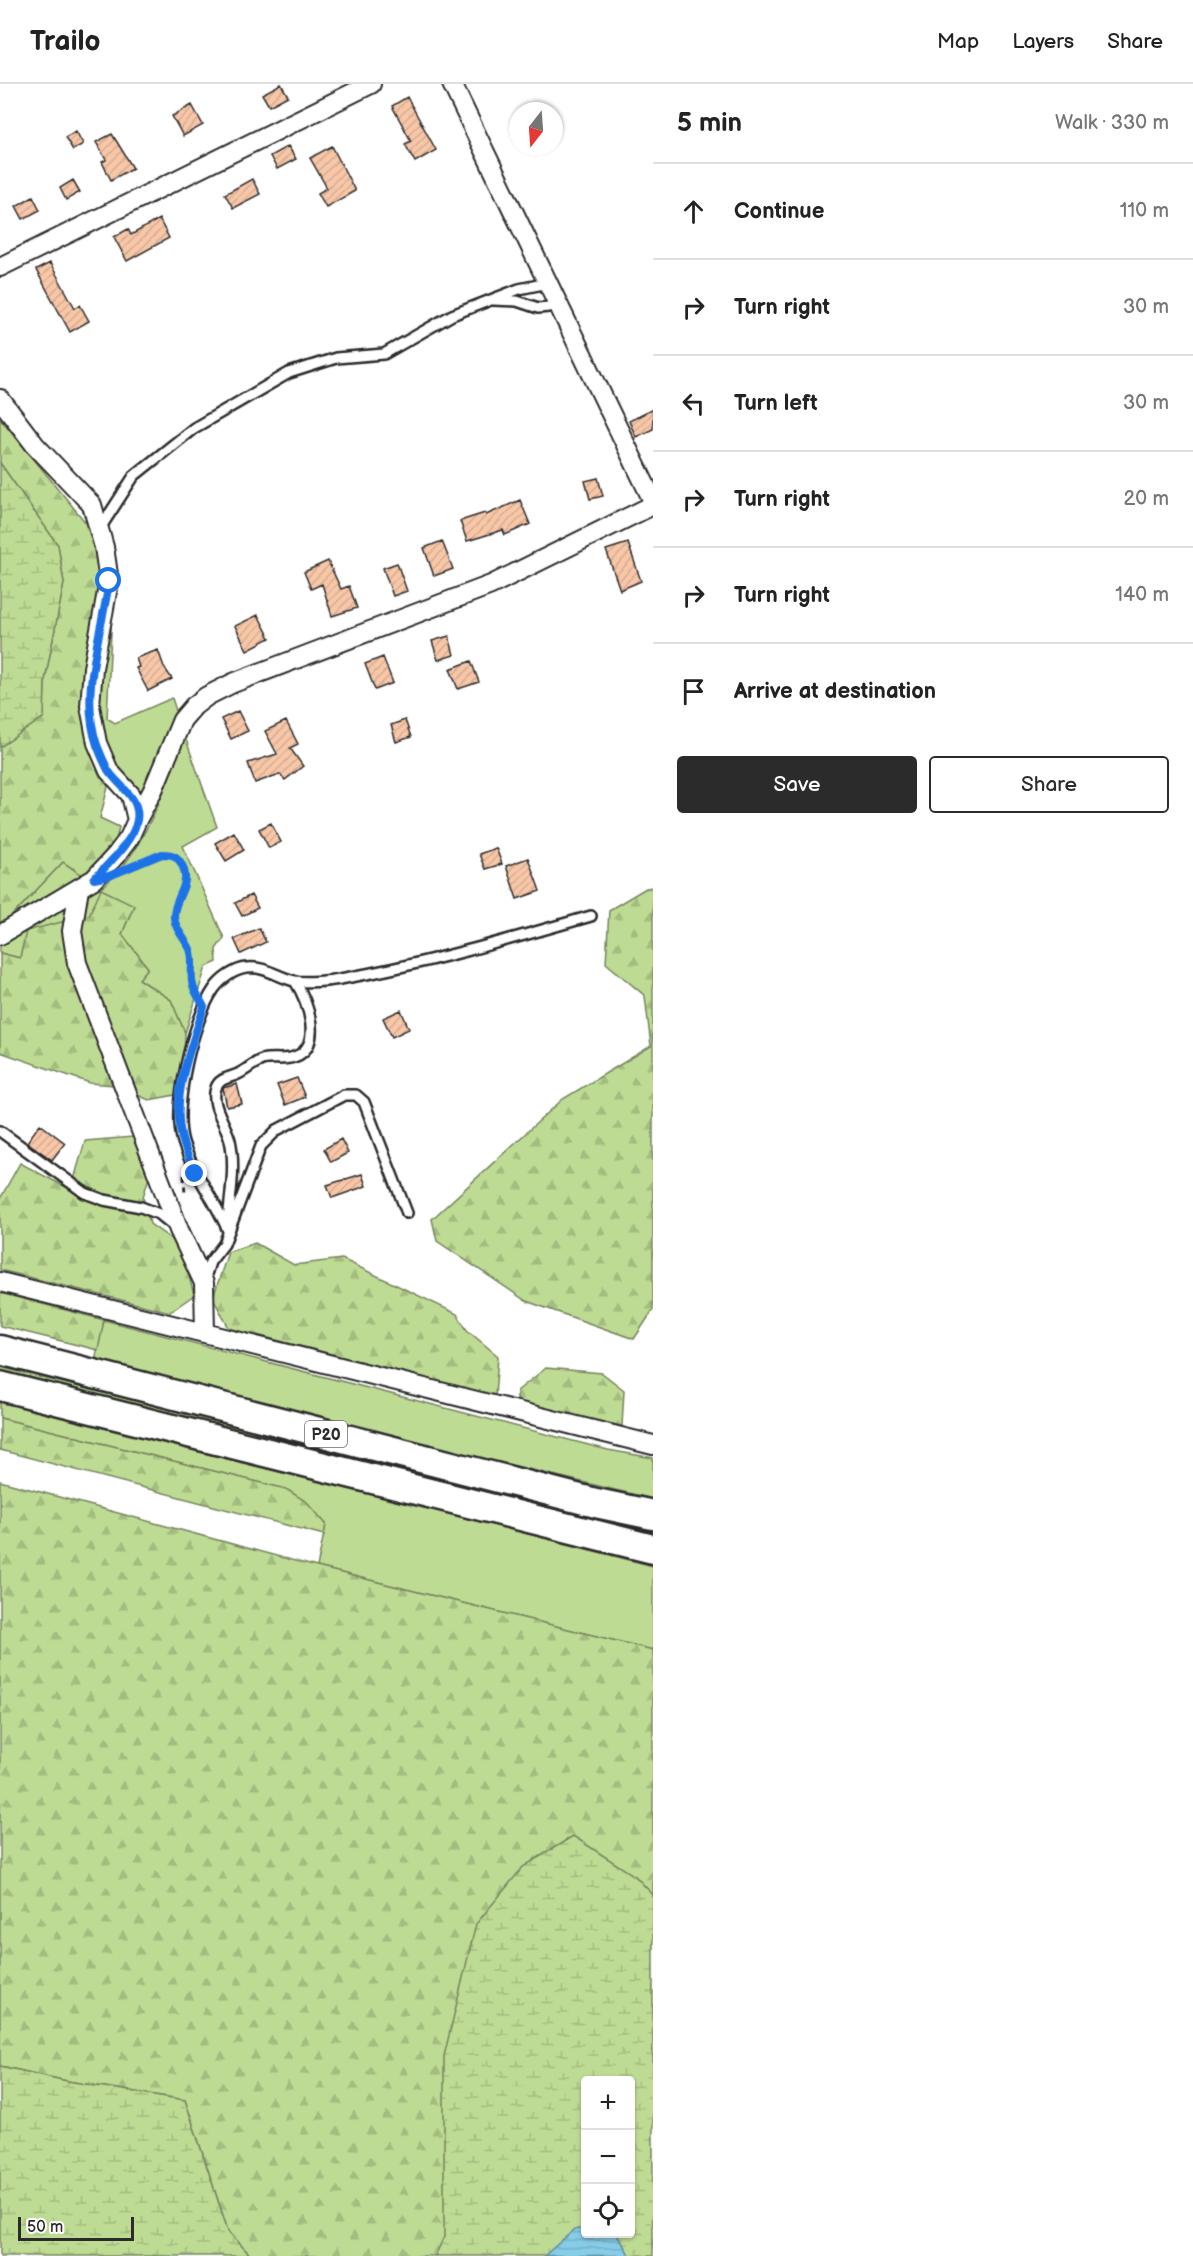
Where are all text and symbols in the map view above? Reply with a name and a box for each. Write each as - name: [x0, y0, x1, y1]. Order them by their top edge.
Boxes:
- text: Trailo: [30, 25, 101, 58]
- text: Map: [937, 29, 979, 54]
- text: Layers: [1012, 29, 1074, 54]
- text: Share: [1107, 29, 1163, 54]
- north arrow: [509, 102, 563, 156]
- text: 5 min: [677, 108, 742, 139]
- text: Walk · 330 m: [1055, 111, 1169, 135]
- icon: ahead: [677, 195, 710, 228]
- text: Continue: [734, 198, 824, 225]
- text: 110 m: [1120, 199, 1169, 223]
- icon: right: [677, 291, 710, 324]
- text: Turn right: [734, 294, 830, 321]
- text: 30 m: [1123, 295, 1169, 319]
- icon: left: [677, 387, 710, 420]
- text: Turn left: [734, 390, 818, 417]
- text: 30 m: [1123, 391, 1169, 415]
- icon: right: [677, 483, 710, 516]
- text: Turn right: [734, 486, 830, 513]
- text: 20 m: [1124, 487, 1169, 511]
- route start: [95, 567, 121, 593]
- icon: right: [677, 579, 710, 612]
- text: Turn right: [734, 582, 830, 609]
- text: 140 m: [1115, 583, 1169, 607]
- icon: arrive: [677, 675, 710, 708]
- text: Arrive at destination: [734, 678, 936, 705]
- button: Save: [677, 756, 917, 813]
- button: Share: [929, 756, 1169, 813]
- route end: [181, 1160, 207, 1186]
- road number: Р20: [305, 1421, 347, 1447]
- map controls: [581, 2076, 635, 2238]
- button: +: [581, 2076, 635, 2130]
- button: −: [581, 2130, 635, 2184]
- button: locate: [581, 2184, 635, 2238]
- scale bar: [18, 2214, 134, 2242]
- text: 50 m: [27, 2218, 63, 2237]

